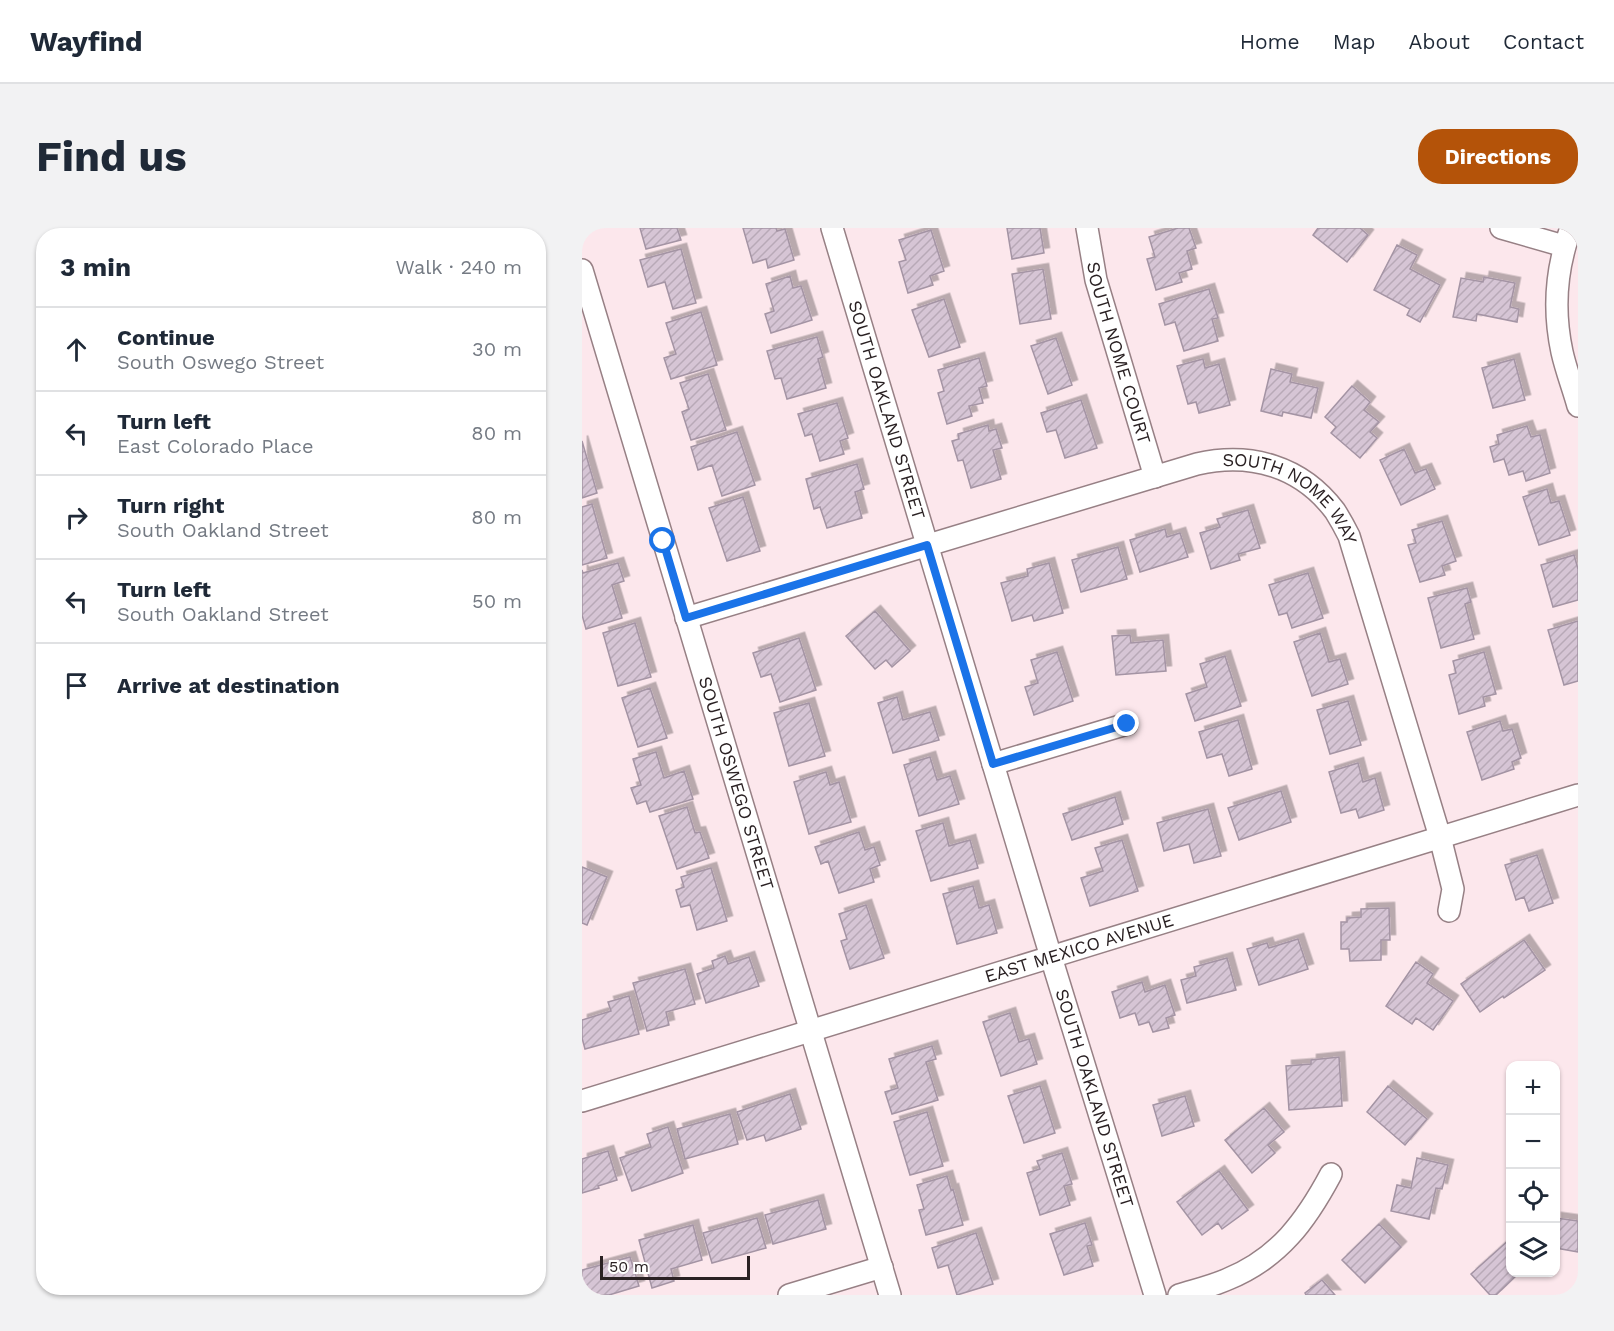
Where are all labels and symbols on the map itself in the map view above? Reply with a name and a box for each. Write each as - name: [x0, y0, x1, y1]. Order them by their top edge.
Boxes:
- street label: SOUTH NOME COURT: [1083, 260, 1156, 446]
- street label: SOUTH OAKLAND STREET: [844, 298, 930, 522]
- street label: SOUTH NOME WAY: [1222, 449, 1362, 547]
- route start: [649, 527, 675, 553]
- street label: SOUTH OSWEGO STREET: [695, 674, 779, 893]
- route end: [1113, 710, 1139, 736]
- street label: EAST MEXICO AVENUE: [982, 909, 1176, 987]
- street label: SOUTH OAKLAND STREET: [1051, 986, 1138, 1210]
- scale bar: [600, 1253, 750, 1280]

